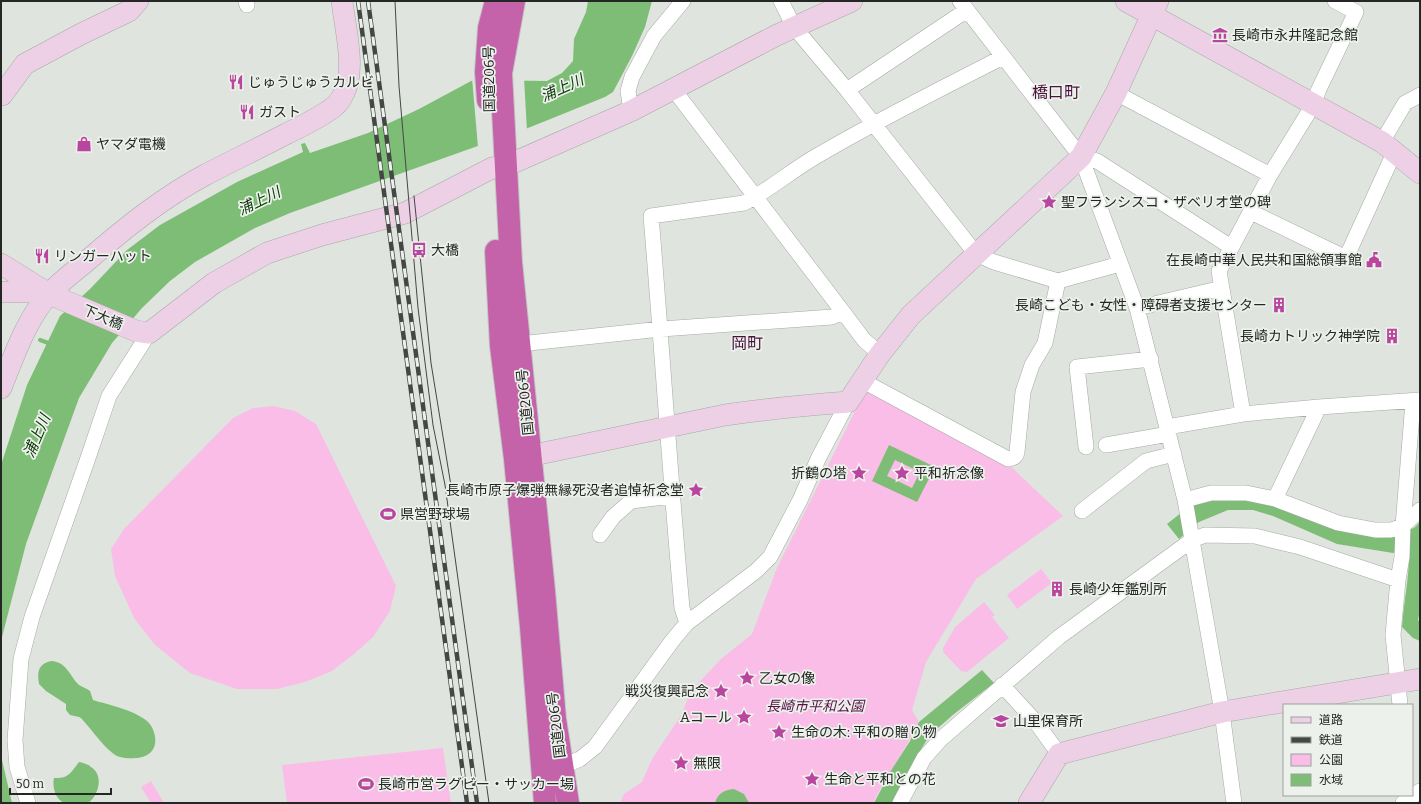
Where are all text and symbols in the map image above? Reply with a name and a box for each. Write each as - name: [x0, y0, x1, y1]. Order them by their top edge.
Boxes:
- museum icon: 長崎市永井隆記念館: [1211, 26, 1229, 44]
- place label: 長崎市永井隆記念館: [1232, 27, 1358, 44]
- street label: 国道206号: [480, 45, 499, 113]
- water label: 浦上川: [538, 70, 588, 105]
- restaurant icon: じゅうじゅうカルビ: [227, 73, 245, 91]
- place label: じゅうじゅうカルビ: [248, 74, 374, 91]
- district label: 橋口町: [1032, 83, 1080, 102]
- restaurant icon: ガスト: [238, 103, 256, 121]
- place label: ガスト: [259, 104, 301, 121]
- shop icon: ヤマダ電機: [75, 135, 93, 153]
- place label: ヤマダ電機: [96, 136, 166, 153]
- water label: 浦上川: [235, 182, 285, 219]
- place icon: 聖フランシスコ・ザベリオ堂の碑: [1040, 193, 1058, 211]
- place label: 聖フランシスコ・ザベリオ堂の碑: [1061, 194, 1271, 211]
- bus stop icon: 大橋: [410, 241, 428, 259]
- place label: 大橋: [431, 242, 459, 259]
- restaurant icon: リンガーハット: [33, 247, 51, 265]
- place label: リンガーハット: [54, 248, 152, 265]
- public building icon: 在長崎中華人民共和国総領事館: [1365, 251, 1383, 269]
- place label: 在長崎中華人民共和国総領事館: [1166, 252, 1362, 269]
- building icon: 長崎こども・女性・障碍者支援センター: [1270, 296, 1288, 314]
- place label: 長崎こども・女性・障碍者支援センター: [1015, 297, 1267, 314]
- street label: 下大橋: [80, 301, 125, 333]
- building icon: 長崎カトリック神学院: [1383, 327, 1401, 345]
- place label: 長崎カトリック神学院: [1240, 328, 1380, 345]
- district label: 岡町: [731, 334, 763, 353]
- street label: 国道206号: [514, 368, 537, 436]
- water label: 浦上川: [20, 410, 55, 460]
- place icon: 折鶴の塔: [850, 464, 868, 482]
- place icon: 平和祈念像: [893, 464, 911, 482]
- place label: 折鶴の塔: [791, 465, 847, 482]
- place label: 平和祈念像: [914, 465, 984, 482]
- place icon: 長崎市原子爆弾無縁死没者追悼祈念堂: [687, 481, 705, 499]
- place label: 長崎市原子爆弾無縁死没者追悼祈念堂: [446, 482, 684, 499]
- sports icon: 県営野球場: [379, 505, 397, 523]
- place label: 県営野球場: [400, 506, 470, 523]
- building icon: 長崎少年鑑別所: [1048, 580, 1066, 598]
- place label: 長崎少年鑑別所: [1069, 581, 1167, 598]
- place icon: 乙女の像: [738, 669, 756, 687]
- place label: 乙女の像: [759, 670, 815, 687]
- place icon: 戦災復興記念: [712, 682, 730, 700]
- place label: 戦災復興記念: [625, 683, 709, 700]
- street label: 国道206号: [544, 691, 569, 759]
- park label: 長崎市平和公園: [766, 698, 866, 715]
- legend: [1283, 704, 1413, 796]
- place icon: Aコール: [735, 708, 753, 726]
- place label: Aコール: [680, 709, 732, 726]
- school or university icon: 山里保育所: [992, 712, 1010, 730]
- place label: 山里保育所: [1013, 713, 1083, 730]
- text: 道路: [1319, 713, 1343, 727]
- place icon: 生命の木: 平和の贈り物: [770, 723, 788, 741]
- place label: 生命の木: 平和の贈り物: [791, 724, 937, 741]
- text: 鉄道: [1319, 733, 1343, 747]
- text: 公園: [1319, 753, 1343, 767]
- place icon: 無限: [672, 754, 690, 772]
- place label: 無限: [693, 755, 721, 772]
- scale bar: [10, 770, 111, 796]
- place icon: 生命と平和との花: [803, 770, 821, 788]
- place label: 生命と平和との花: [824, 771, 936, 788]
- text: 水域: [1319, 773, 1343, 787]
- sports icon: 長崎市営ラグビー・サッカー場: [357, 775, 375, 793]
- place label: 長崎市営ラグビー・サッカー場: [378, 776, 574, 793]
- text: 50 m: [16, 777, 45, 791]

